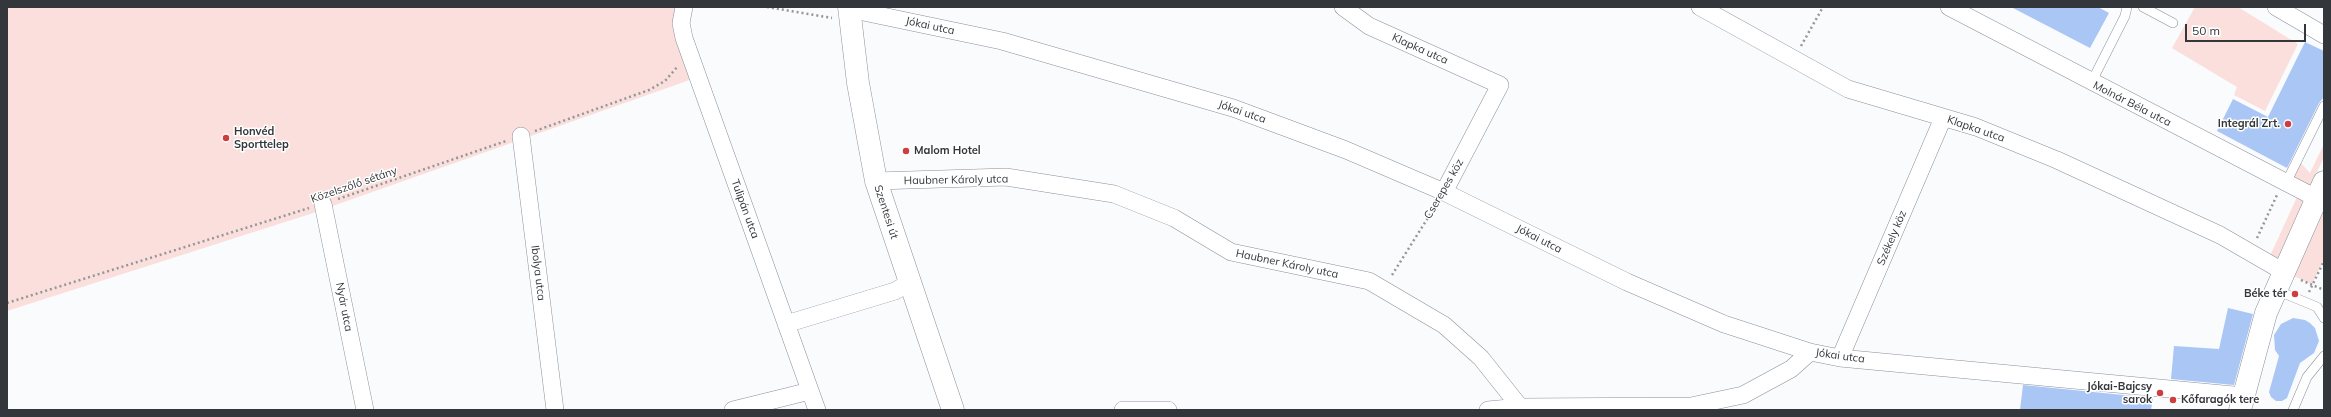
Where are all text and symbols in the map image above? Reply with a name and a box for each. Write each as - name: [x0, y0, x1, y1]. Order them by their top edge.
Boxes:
- street label: Jókai utca: [904, 14, 956, 38]
- scale bar: [2187, 16, 2308, 42]
- text: 50 m: [2192, 23, 2220, 38]
- street label: Klapka utca: [1390, 31, 1450, 67]
- street label: Molnár Béla utca: [2091, 79, 2173, 129]
- street label: Jókai utca: [1216, 98, 1268, 126]
- street label: Klapka utca: [1945, 113, 2007, 145]
- place label: Integrál Zrt.: [2218, 117, 2280, 131]
- marker: Integrál Zrt.: [2283, 119, 2293, 129]
- place label: Honvéd Sporttelep: [234, 125, 289, 151]
- marker: Honvéd Sporttelep: [221, 133, 231, 143]
- place label: Malom Hotel: [914, 144, 981, 158]
- marker: Malom Hotel: [901, 146, 911, 156]
- street label: Cserepes köz: [1422, 157, 1466, 221]
- street label: Közelszőlő sétány: [309, 164, 399, 206]
- street label: Haubner Károly utca: [904, 172, 1008, 188]
- street label: Tulipán utca: [728, 178, 762, 240]
- street label: Szentesi út: [871, 183, 901, 241]
- street label: Székely köz: [1874, 208, 1910, 268]
- street label: Jókai utca: [1514, 222, 1564, 256]
- street label: Ibolya utca: [528, 245, 548, 301]
- street label: Haubner Károly utca: [1235, 247, 1339, 281]
- street label: Nyár utca: [333, 281, 355, 333]
- place label: Béke tér: [2244, 287, 2287, 301]
- marker: Béke tér: [2290, 289, 2300, 299]
- street label: Jókai utca: [1814, 346, 1866, 366]
- place label: Jókai-Bajcsy sarok: [2087, 380, 2152, 406]
- marker: Jókai-Bajcsy sarok: [2155, 388, 2165, 398]
- place label: Kőfaragók tere: [2181, 393, 2259, 407]
- marker: Kőfaragók tere: [2168, 395, 2178, 405]

